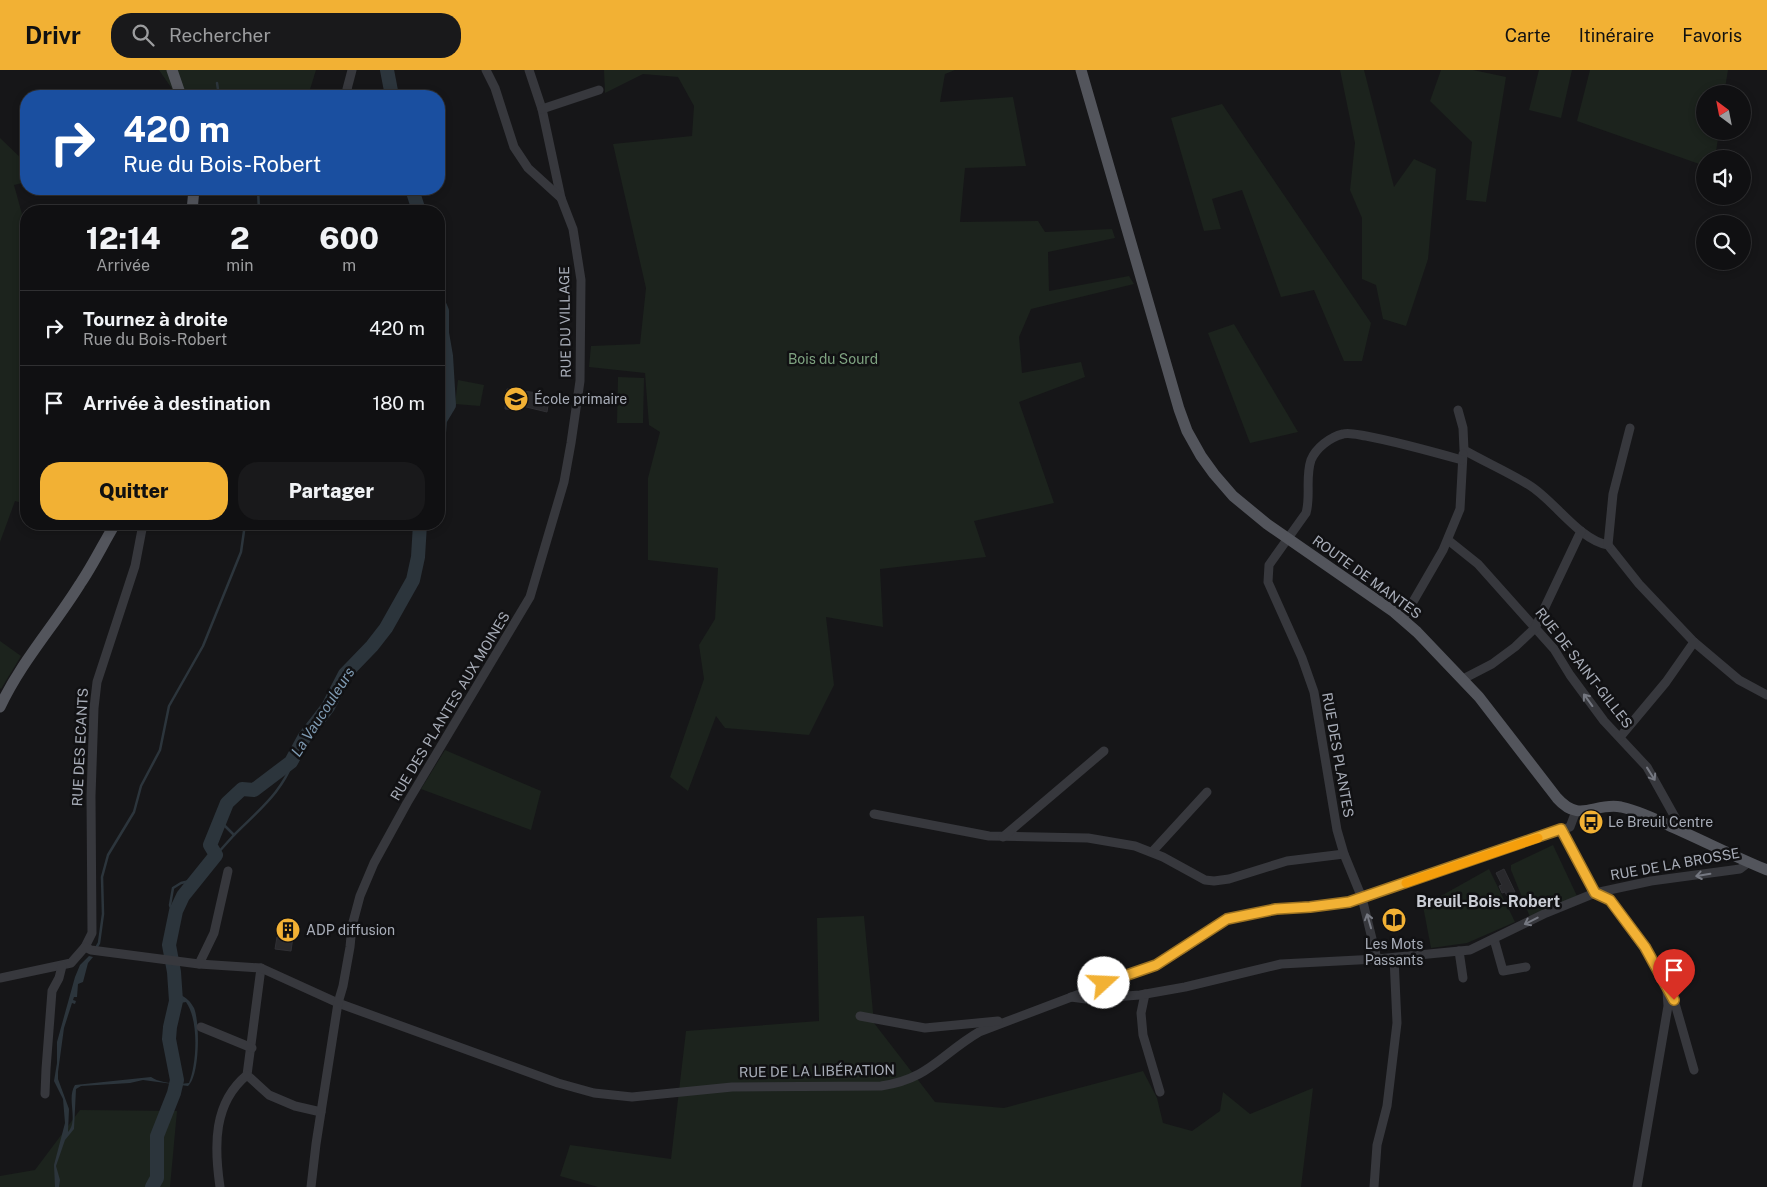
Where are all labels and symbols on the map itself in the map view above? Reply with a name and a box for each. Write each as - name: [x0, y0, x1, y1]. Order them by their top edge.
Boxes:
- north arrow: [1696, 85, 1751, 140]
- street label: RUE DU VILLAGE: [556, 266, 574, 378]
- park label: Bois du Sourd: [788, 351, 878, 367]
- school or university icon: École primaire: [503, 386, 529, 412]
- place label: École primaire: [534, 390, 627, 407]
- street label: ROUTE DE MANTES: [1309, 532, 1425, 622]
- street label: RUE DE SAINT-GILLES: [1532, 605, 1636, 731]
- street label: RUE DES PLANTES AUX MOINES: [387, 609, 513, 803]
- water label: La Vaucouleurs: [287, 664, 358, 760]
- street label: RUE DES ECANTS: [69, 687, 91, 807]
- street label: RUE DES PLANTES: [1319, 691, 1357, 819]
- one-way arrow: [1583, 693, 1593, 707]
- one-way arrow: [1647, 766, 1657, 780]
- bus stop icon: Le Breuil Centre: [1578, 809, 1604, 835]
- place label: Le Breuil Centre: [1608, 814, 1713, 830]
- street label: RUE DE LA BROSSE: [1609, 845, 1741, 883]
- one-way arrow: [1696, 870, 1712, 880]
- district label: Breuil-Bois-Robert: [1416, 892, 1560, 911]
- library icon: Les Mots Passants: [1381, 907, 1407, 933]
- one-way arrow: [1364, 914, 1373, 930]
- one-way arrow: [1523, 916, 1538, 926]
- building icon: ADP diffusion: [275, 917, 301, 943]
- place label: ADP diffusion: [306, 922, 395, 938]
- place label: Les Mots Passants: [1365, 936, 1423, 968]
- pin: [1653, 949, 1695, 1000]
- position arrow: [1077, 956, 1129, 1008]
- street label: RUE DE LA LIBÉRATION: [739, 1061, 895, 1080]

